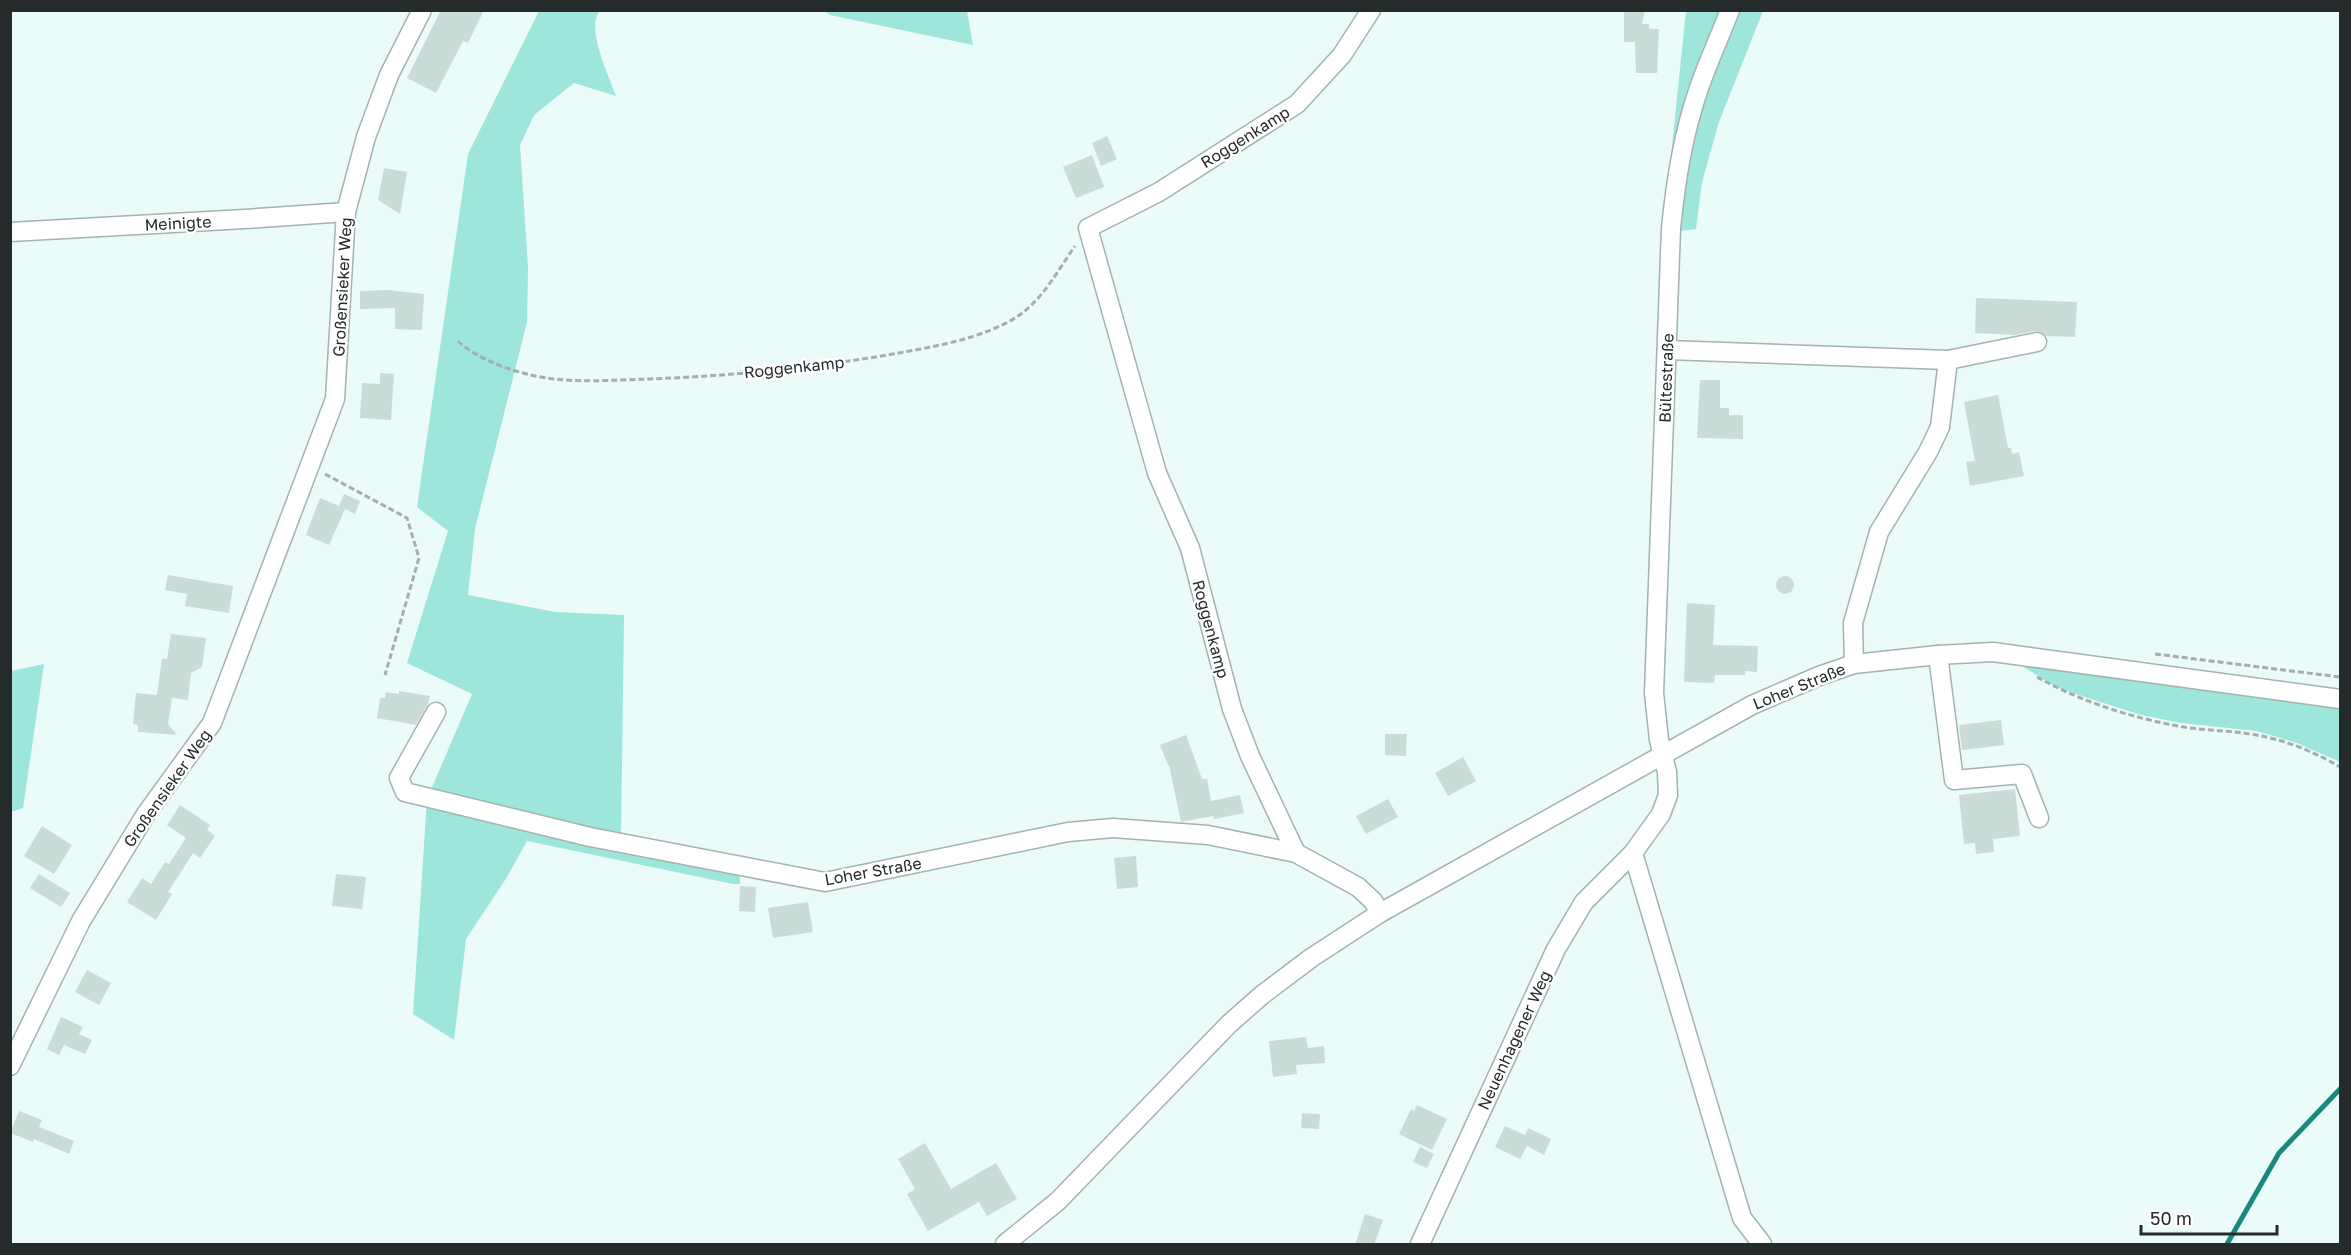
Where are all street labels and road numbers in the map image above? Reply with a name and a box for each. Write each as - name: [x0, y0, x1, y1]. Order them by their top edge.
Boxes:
- street label: Roggenkamp: [1197, 102, 1293, 172]
- street label: Meinigte: [144, 211, 212, 235]
- street label: Großensieker Weg: [328, 217, 356, 357]
- street label: Bültestraße: [1654, 333, 1678, 423]
- street label: Roggenkamp: [743, 352, 845, 382]
- street label: Roggenkamp: [1188, 578, 1234, 681]
- street label: Loher Straße: [1750, 658, 1848, 714]
- street label: Großensieker Weg: [119, 725, 215, 851]
- street label: Loher Straße: [823, 853, 923, 889]
- street label: Neuenhagener Weg: [1473, 967, 1555, 1113]

